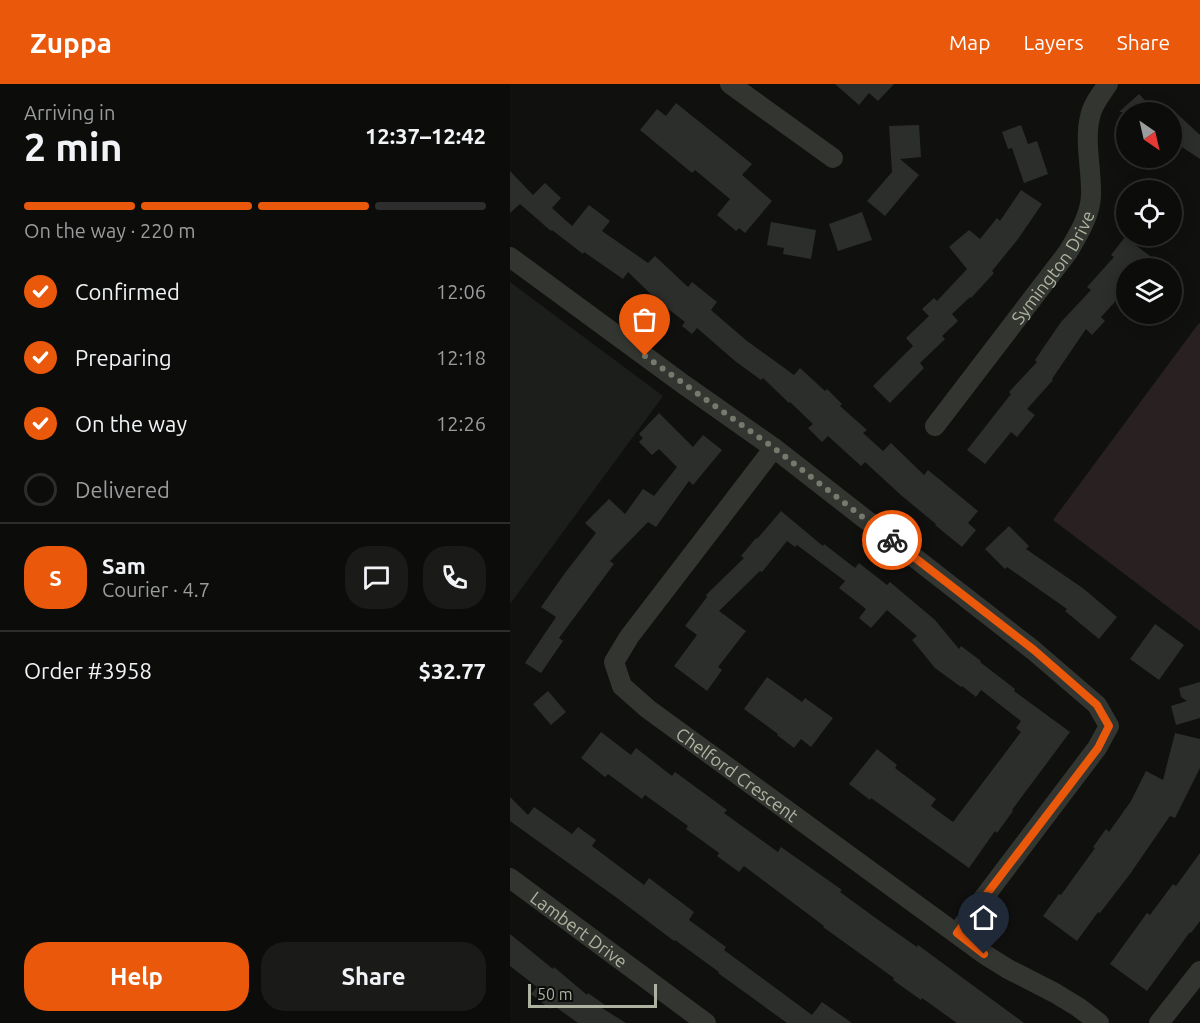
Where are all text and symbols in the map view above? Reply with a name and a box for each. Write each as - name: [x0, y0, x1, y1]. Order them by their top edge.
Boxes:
- text: Zuppa: [30, 27, 112, 58]
- text: Map: [949, 30, 990, 54]
- text: Layers: [1023, 30, 1084, 54]
- text: Share: [1117, 30, 1170, 54]
- text: Arriving in: [24, 101, 115, 124]
- north arrow: [1116, 102, 1182, 168]
- map controls: [1116, 102, 1182, 324]
- text: 12:37–12:42: [365, 123, 486, 148]
- text: 2 min: [24, 125, 123, 168]
- button: locate: [1116, 180, 1182, 246]
- street label: Symington Drive: [1007, 208, 1098, 328]
- text: On the way · 220 m: [24, 219, 196, 242]
- button: layers: [1116, 258, 1182, 324]
- icon: check: [24, 275, 57, 308]
- text: Confirmed: [75, 279, 180, 304]
- text: 12:06: [436, 280, 486, 303]
- pin: [619, 294, 670, 356]
- icon: bag: [628, 303, 661, 336]
- icon: check: [24, 341, 57, 374]
- text: Preparing: [75, 345, 172, 370]
- text: 12:18: [436, 346, 486, 369]
- icon: check: [24, 407, 57, 440]
- text: On the way: [75, 411, 187, 436]
- text: 12:26: [436, 412, 486, 435]
- text: Delivered: [75, 477, 170, 502]
- courier: [862, 510, 922, 570]
- icon: bike: [876, 524, 909, 557]
- button: chat: [345, 546, 408, 609]
- button: phone: [423, 546, 486, 609]
- text: Sam: [102, 553, 146, 578]
- text: S: [49, 565, 62, 590]
- text: Courier · 4.7: [102, 578, 210, 601]
- text: Order #3958: [24, 658, 152, 683]
- text: $32.77: [419, 658, 486, 683]
- street label: Chelford Crescent: [672, 723, 802, 825]
- street label: Lambert Drive: [527, 887, 631, 971]
- pin: [958, 892, 1009, 954]
- icon: home: [967, 901, 1000, 934]
- button: Help: [24, 942, 249, 1011]
- button: Share: [261, 942, 486, 1011]
- scale bar: [528, 981, 657, 1008]
- text: 50 m: [537, 985, 573, 1003]

